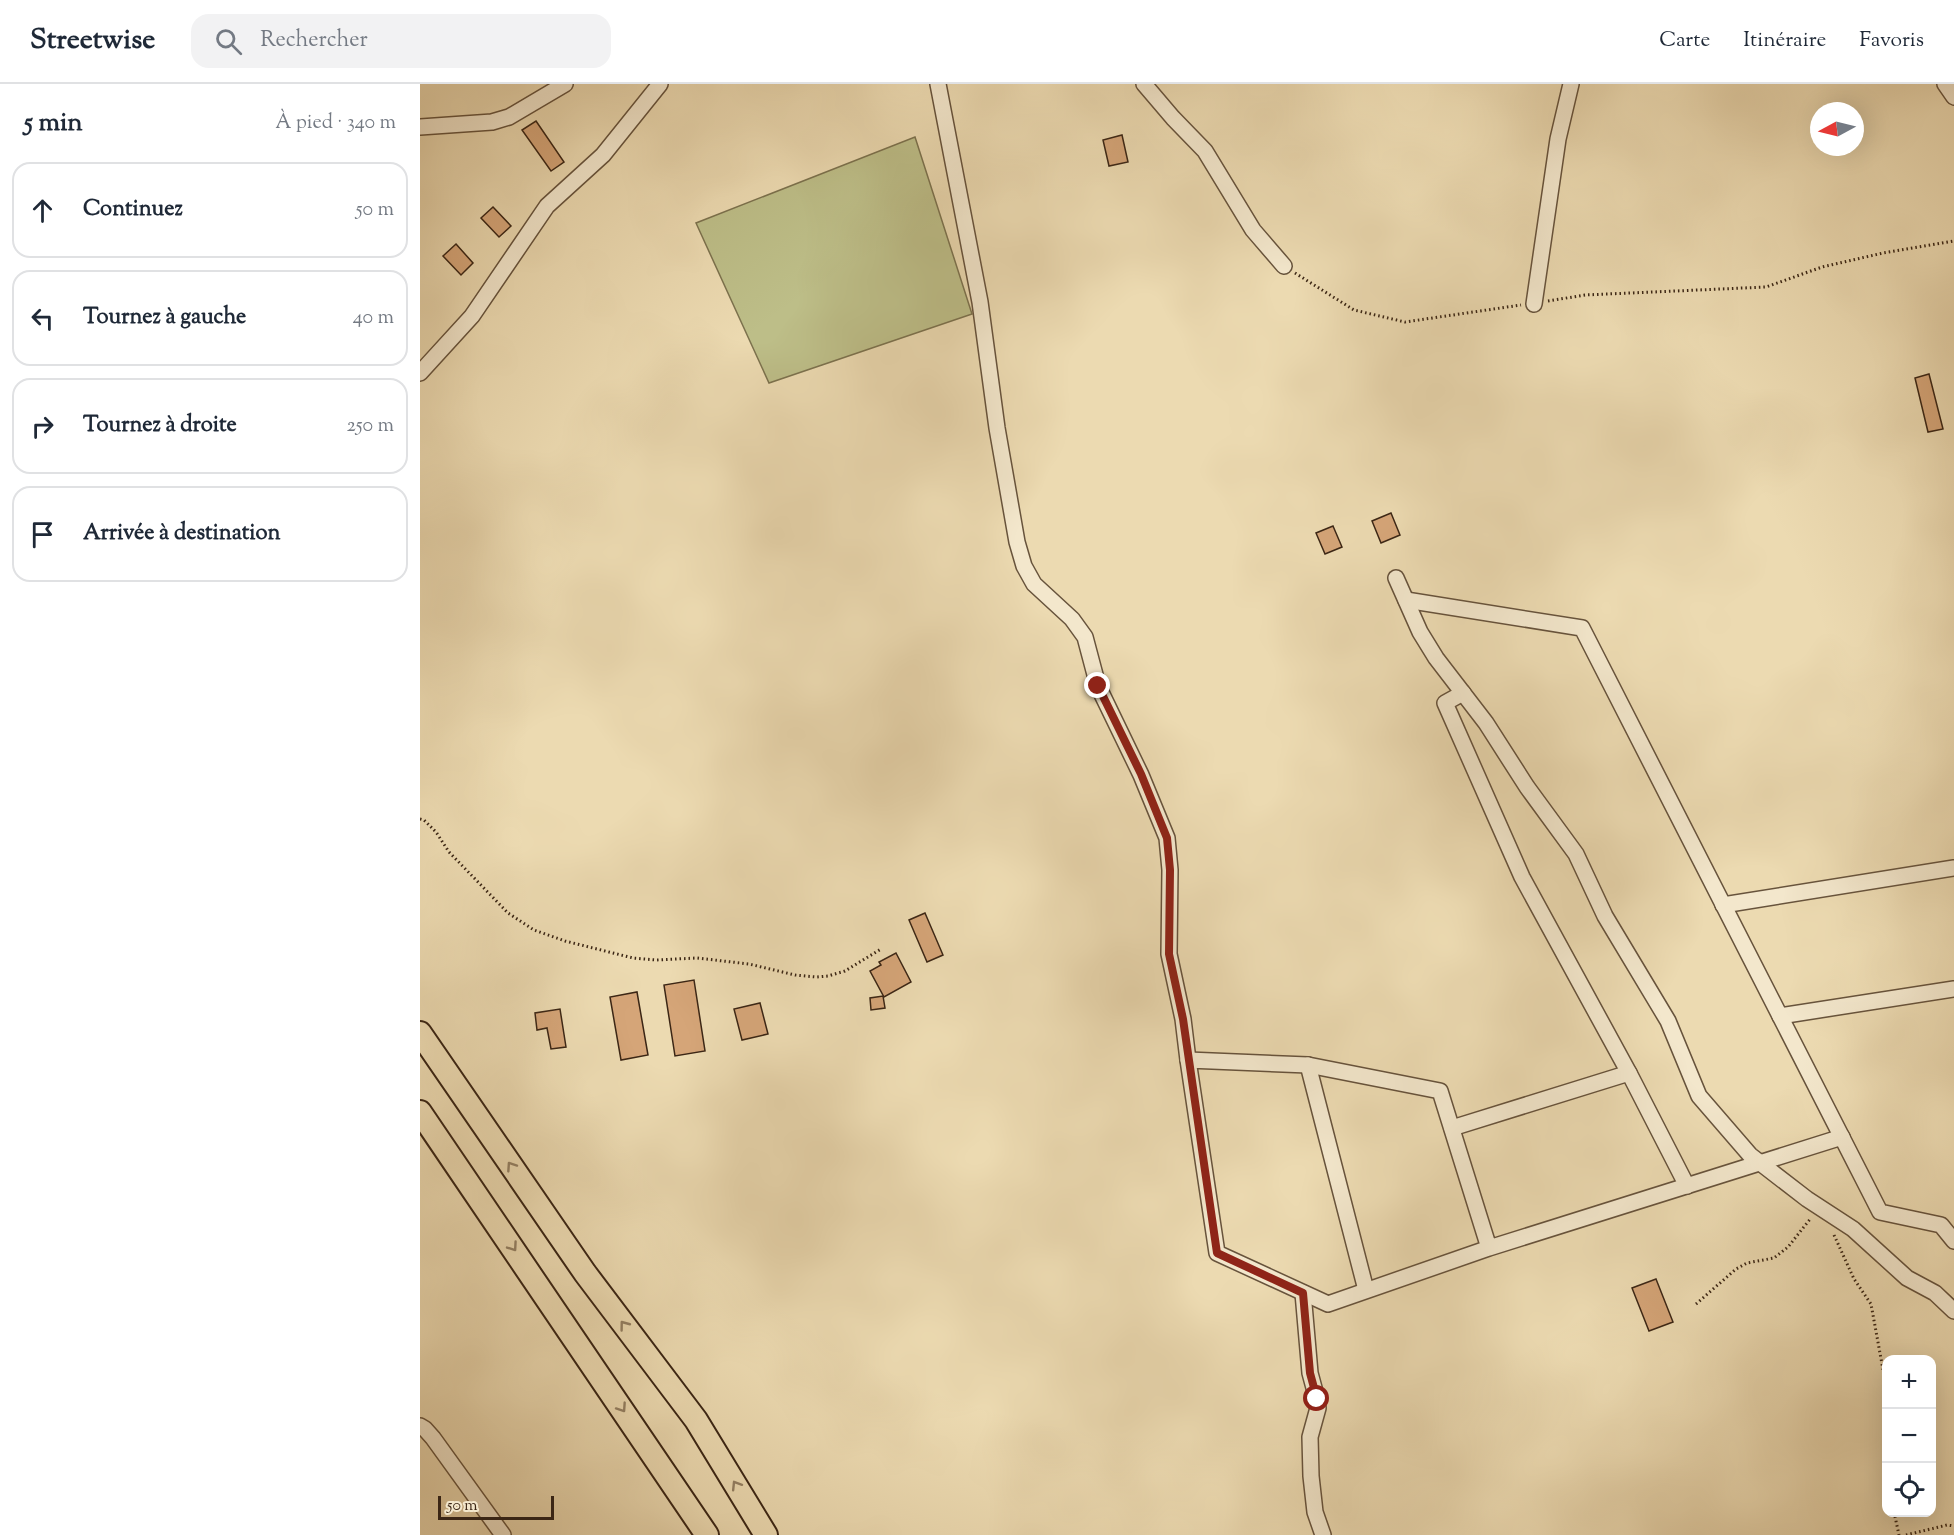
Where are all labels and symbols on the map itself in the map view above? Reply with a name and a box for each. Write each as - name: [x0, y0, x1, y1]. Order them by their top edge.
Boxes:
- north arrow: [1810, 102, 1864, 156]
- route end: [1084, 672, 1110, 698]
- one-way arrow: [508, 1162, 519, 1173]
- one-way arrow: [506, 1240, 517, 1251]
- one-way arrow: [621, 1321, 632, 1332]
- route start: [1303, 1385, 1329, 1411]
- one-way arrow: [615, 1402, 626, 1413]
- one-way arrow: [731, 1481, 743, 1491]
- scale bar: [438, 1493, 554, 1520]

